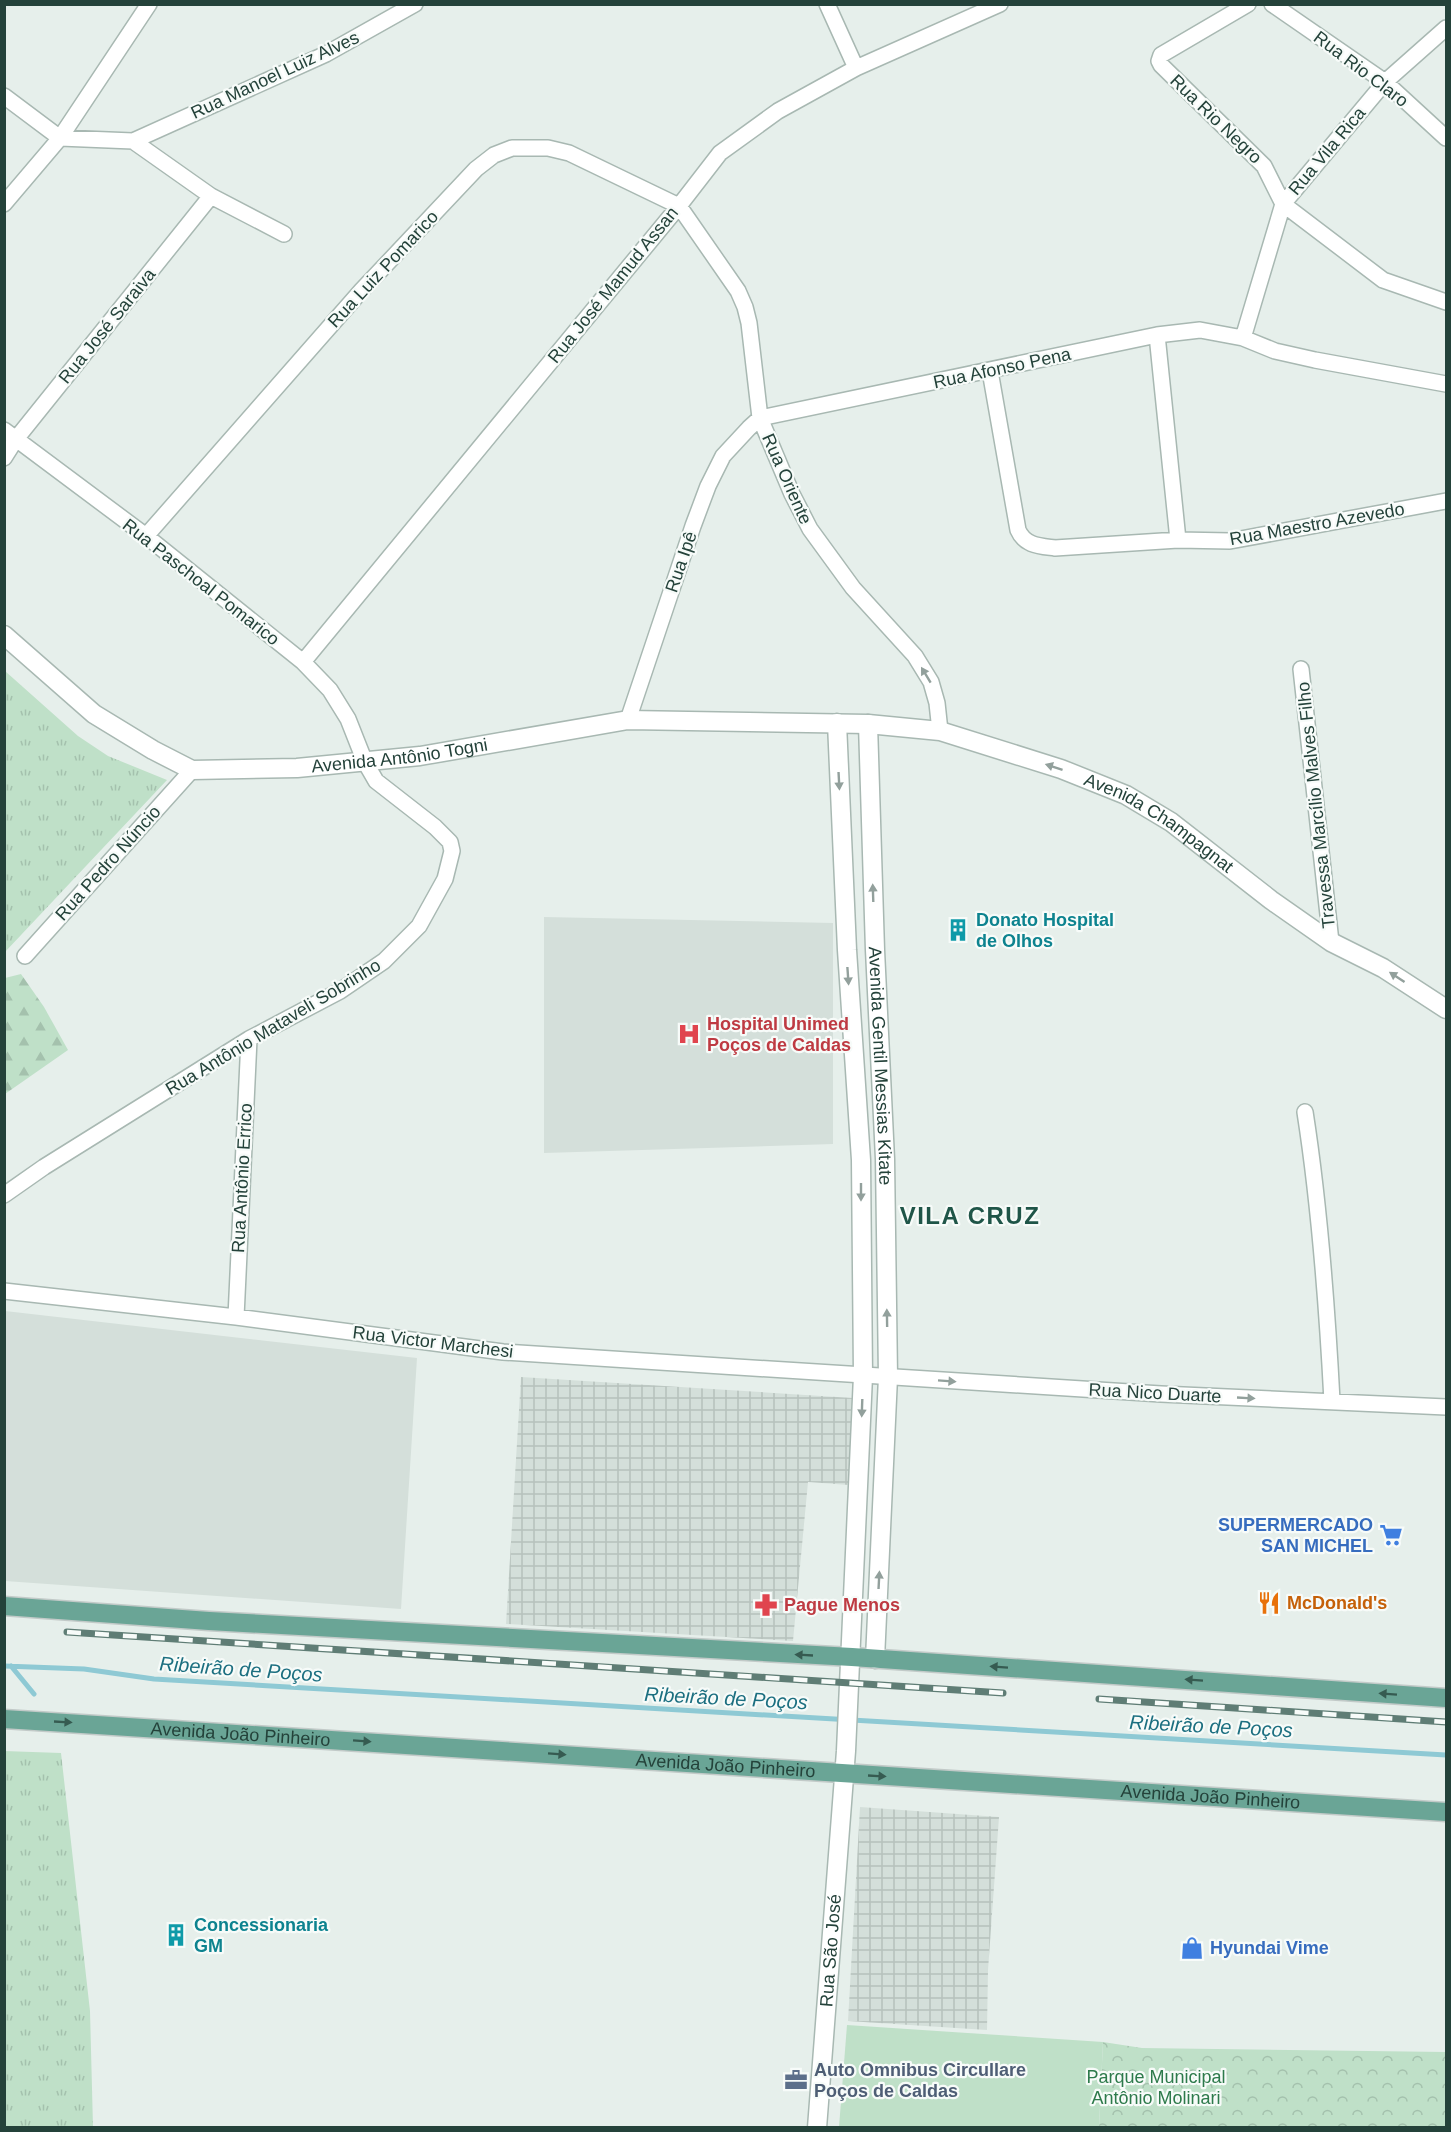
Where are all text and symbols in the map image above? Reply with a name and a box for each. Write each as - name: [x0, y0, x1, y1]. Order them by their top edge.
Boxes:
- street label: Rua Manoel Luiz Alves: [188, 27, 362, 123]
- street label: Rua Rio Claro: [1310, 27, 1412, 111]
- street label: Rua Rio Negro: [1166, 70, 1266, 168]
- street label: Rua Vila Rica: [1284, 102, 1370, 199]
- street label: Rua José Mamud Assan: [544, 203, 682, 367]
- street label: Rua Luiz Pomarico: [324, 207, 442, 331]
- street label: Rua José Saraiva: [55, 264, 160, 388]
- street label: Rua Afonso Pena: [931, 343, 1074, 392]
- street label: Rua Oriente: [758, 431, 816, 527]
- street label: Rua Maestro Azevedo: [1228, 499, 1406, 549]
- street label: Rua Paschoal Pomarico: [119, 515, 283, 649]
- street label: Rua Ipê: [661, 529, 701, 595]
- one-way arrow: [920, 667, 931, 683]
- street label: Travessa Marcílio Malves Filho: [1293, 681, 1339, 929]
- street label: Avenida Antônio Togni: [310, 734, 489, 777]
- one-way arrow: [1045, 762, 1063, 771]
- street label: Avenida Champagnat: [1081, 769, 1237, 877]
- one-way arrow: [835, 772, 844, 791]
- street label: Rua Pedro Núncio: [51, 802, 165, 924]
- one-way arrow: [868, 883, 878, 902]
- place label: Donato Hospital de Olhos: [976, 910, 1114, 951]
- building icon: Donato Hospital de Olhos: [945, 917, 971, 943]
- street label: Avenida Gentil Messias Kitate: [865, 946, 895, 1185]
- street label: Rua Antônio Mataveli Sobrinho: [162, 955, 384, 1099]
- one-way arrow: [844, 967, 853, 986]
- one-way arrow: [1389, 972, 1405, 983]
- place label: Hospital Unimed Poços de Caldas: [707, 1014, 851, 1055]
- hospital icon: Hospital Unimed Poços de Caldas: [676, 1021, 702, 1047]
- street label: Rua Antônio Errico: [228, 1103, 256, 1253]
- one-way arrow: [856, 1182, 866, 1201]
- district label: VILA CRUZ: [900, 1202, 1040, 1229]
- one-way arrow: [883, 1309, 892, 1328]
- street label: Rua Victor Marchesi: [352, 1322, 514, 1362]
- one-way arrow: [937, 1376, 956, 1385]
- street label: Rua Nico Duarte: [1088, 1380, 1222, 1406]
- one-way arrow: [1237, 1393, 1256, 1402]
- one-way arrow: [857, 1398, 866, 1417]
- place label: SUPERMERCADO SAN MICHEL: [1218, 1515, 1373, 1556]
- supermarket icon: SUPERMERCADO SAN MICHEL: [1378, 1522, 1404, 1548]
- one-way arrow: [874, 1570, 883, 1589]
- restaurant icon: McDonald's: [1256, 1590, 1282, 1616]
- pharmacy icon: Pague Menos: [753, 1592, 779, 1618]
- place label: McDonald's: [1287, 1593, 1387, 1613]
- place label: Pague Menos: [784, 1595, 900, 1615]
- one-way arrow: [795, 1650, 814, 1659]
- water label: Ribeirão de Poços: [159, 1652, 323, 1686]
- one-way arrow: [990, 1663, 1009, 1672]
- one-way arrow: [1184, 1676, 1203, 1685]
- water label: Ribeirão de Poços: [644, 1683, 808, 1713]
- one-way arrow: [1379, 1689, 1398, 1698]
- water label: Ribeirão de Poços: [1129, 1711, 1293, 1741]
- one-way arrow: [53, 1718, 72, 1727]
- street label: Avenida João Pinheiro: [150, 1718, 331, 1750]
- one-way arrow: [353, 1736, 372, 1745]
- one-way arrow: [547, 1749, 566, 1758]
- street label: Avenida João Pinheiro: [635, 1750, 816, 1781]
- one-way arrow: [868, 1771, 887, 1780]
- street label: Avenida João Pinheiro: [1120, 1781, 1301, 1813]
- street label: Rua São José: [816, 1893, 845, 2008]
- place label: Concessionaria GM: [194, 1915, 329, 1956]
- building icon: Concessionaria GM: [163, 1922, 189, 1948]
- shop icon: Hyundai Vime: [1179, 1935, 1205, 1961]
- place label: Hyundai Vime: [1210, 1938, 1329, 1958]
- place label: Auto Omnibus Circullare Poços de Caldas: [814, 2060, 1026, 2101]
- office icon: Auto Omnibus Circullare Poços de Caldas: [783, 2067, 809, 2093]
- park label: Parque Municipal Antônio Molinari: [1086, 2067, 1226, 2108]

